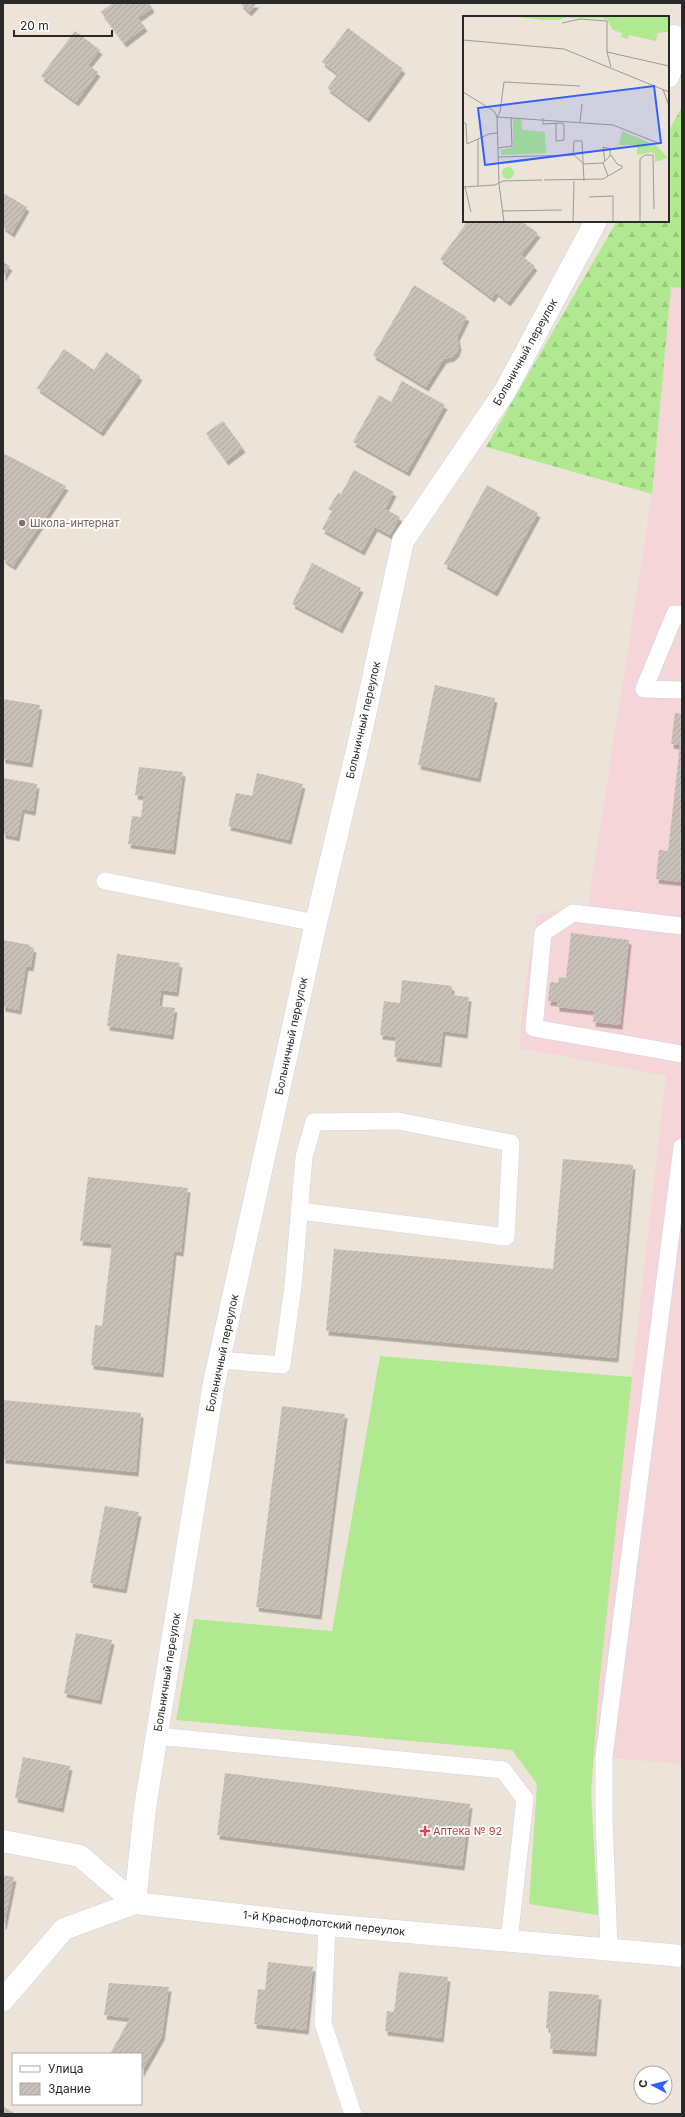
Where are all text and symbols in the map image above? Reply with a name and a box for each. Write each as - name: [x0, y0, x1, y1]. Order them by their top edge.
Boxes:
- scale bar: [14, 12, 112, 38]
- inset map: [463, 16, 669, 222]
- text: 20 m: [20, 18, 49, 33]
- street label: Больничный переулок: [490, 296, 560, 408]
- place label: Школа-интернат: [30, 516, 120, 530]
- marker: Школа-интернат: [17, 518, 27, 528]
- street label: Больничный переулок: [343, 660, 383, 780]
- street label: Больничный переулок: [272, 976, 310, 1096]
- street label: Больничный переулок: [203, 1293, 241, 1413]
- street label: Больничный переулок: [151, 1612, 183, 1732]
- place label: Аптека № 92: [433, 1824, 502, 1838]
- marker: Аптека № 92: [420, 1826, 430, 1836]
- street label: 1-й Краснофлотский переулок: [242, 1908, 406, 1938]
- legend: [12, 2053, 142, 2105]
- text: Улица: [48, 2061, 83, 2076]
- north arrow: [633, 2065, 673, 2105]
- text: С: [636, 2079, 651, 2089]
- text: Здание: [48, 2081, 91, 2096]

